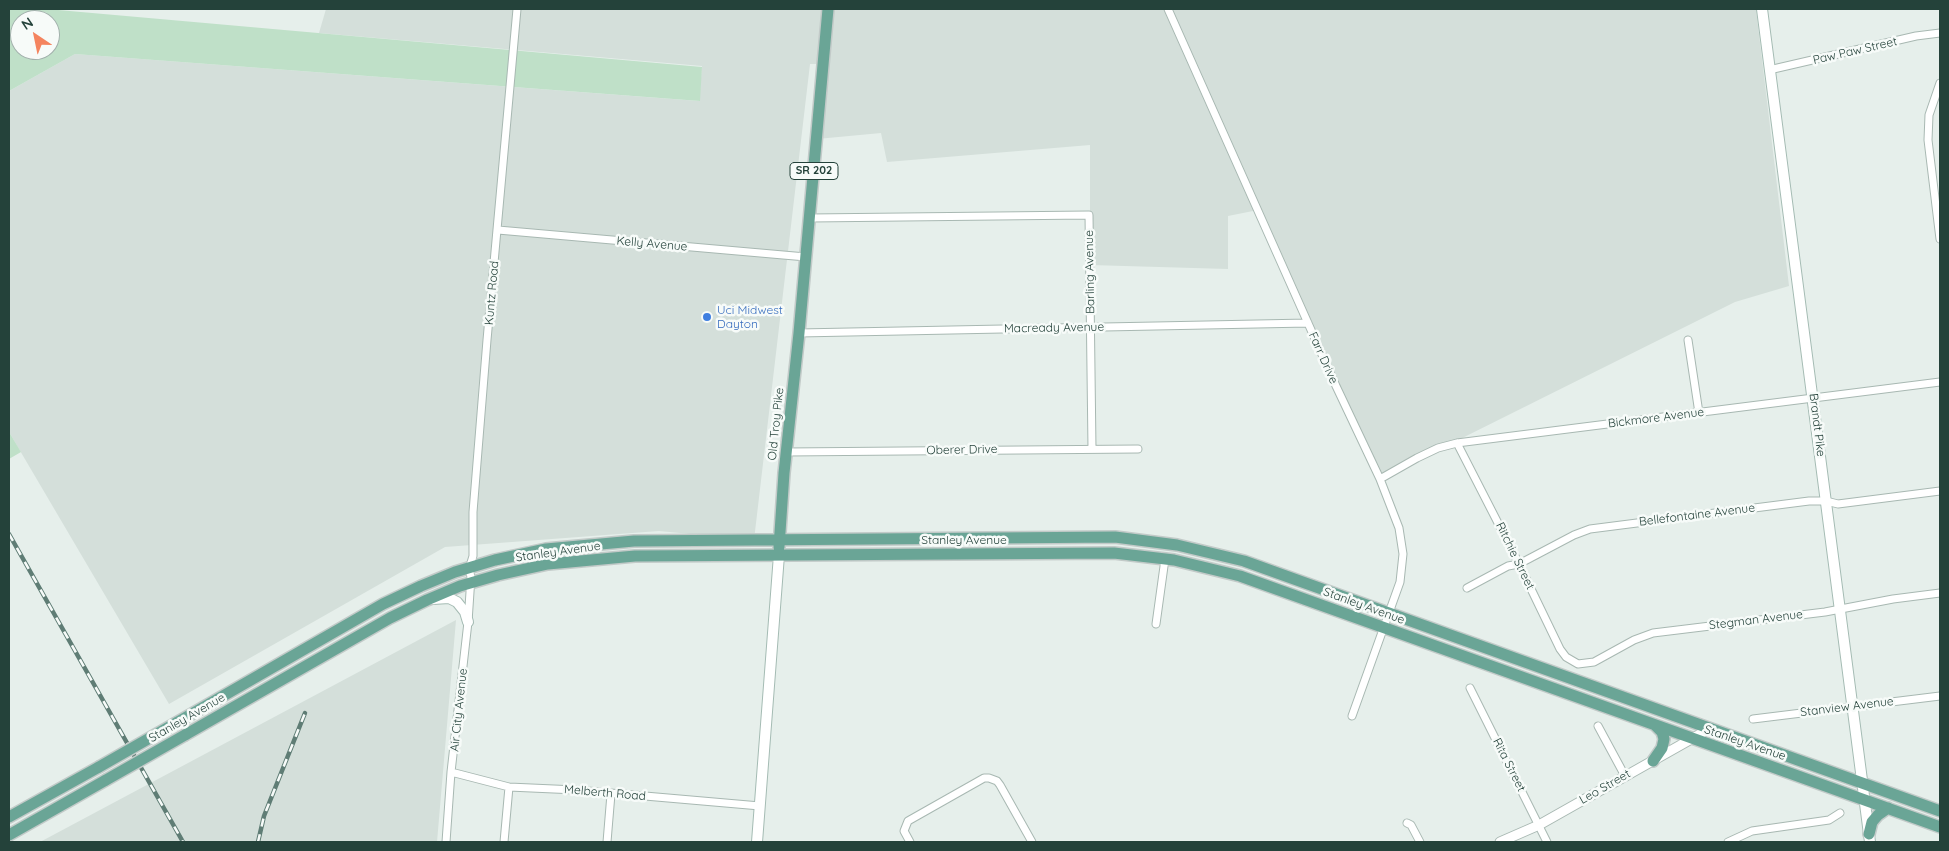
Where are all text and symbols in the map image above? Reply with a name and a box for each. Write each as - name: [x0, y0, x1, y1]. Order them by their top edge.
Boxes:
- north arrow: [10, 10, 60, 60]
- text: N: [18, 13, 36, 34]
- street label: Paw Paw Street: [1811, 34, 1899, 68]
- road number: SR 202: [790, 162, 838, 180]
- street label: Barling Avenue: [1082, 230, 1098, 314]
- street label: Kelly Avenue: [616, 234, 688, 254]
- street label: Kuntz Road: [482, 260, 502, 326]
- place label: Uci Midwest Dayton: [717, 303, 783, 331]
- marker: Uci Midwest Dayton: [701, 311, 713, 323]
- street label: Macready Avenue: [1004, 320, 1104, 336]
- street label: Farr Drive: [1305, 330, 1341, 386]
- street label: Old Troy Pike: [765, 387, 787, 461]
- street label: Brandt Pike: [1806, 392, 1828, 458]
- street label: Bickmore Avenue: [1607, 405, 1705, 431]
- street label: Oberer Drive: [926, 442, 998, 458]
- street label: Bellefontaine Avenue: [1638, 501, 1756, 529]
- street label: Ritchie Street: [1493, 520, 1537, 592]
- street label: Stanley Avenue: [921, 533, 1007, 547]
- street label: Stanley Avenue: [515, 539, 601, 565]
- street label: Stanley Avenue: [1321, 585, 1407, 627]
- street label: Stegman Avenue: [1708, 607, 1804, 633]
- street label: Air City Avenue: [447, 668, 471, 752]
- street label: Stanley Avenue: [146, 690, 228, 746]
- street label: Stanview Avenue: [1799, 694, 1895, 720]
- street label: Stanley Avenue: [1702, 722, 1788, 764]
- street label: Rita Street: [1489, 736, 1529, 794]
- street label: Leo Street: [1577, 767, 1633, 807]
- street label: Melberth Road: [563, 782, 647, 804]

